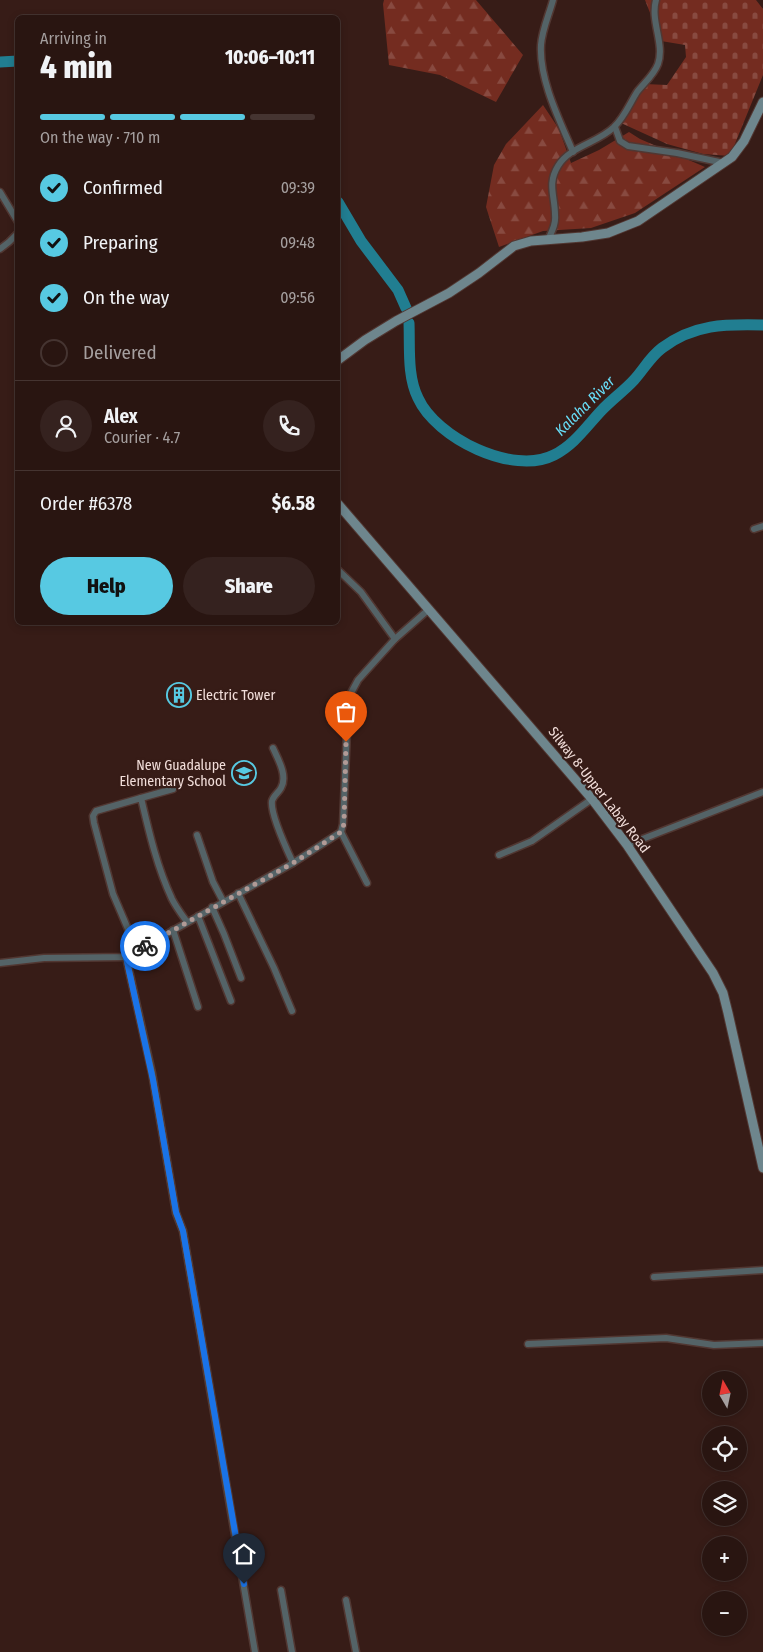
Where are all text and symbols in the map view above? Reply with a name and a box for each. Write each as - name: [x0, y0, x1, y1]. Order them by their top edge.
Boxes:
- text: Arriving in: [40, 29, 107, 48]
- text: 10:06–10:11: [225, 46, 315, 69]
- text: 4 min: [40, 48, 113, 86]
- text: On the way · 710 m: [40, 128, 160, 147]
- icon: check: [40, 174, 68, 202]
- text: Confirmed: [83, 176, 163, 199]
- text: 09:39: [281, 178, 315, 197]
- icon: check: [40, 229, 68, 257]
- text: Preparing: [83, 231, 158, 254]
- text: 09:48: [280, 233, 315, 252]
- icon: check: [40, 284, 68, 312]
- text: On the way: [83, 286, 169, 309]
- text: 09:56: [280, 288, 315, 307]
- text: Delivered: [83, 341, 157, 364]
- water label: Kalaha River: [551, 372, 619, 440]
- button: person: [40, 400, 92, 452]
- button: phone: [263, 400, 315, 452]
- text: Alex: [104, 405, 138, 428]
- text: Courier · 4.7: [104, 428, 180, 447]
- text: Order #6378: [40, 492, 132, 515]
- text: $6.58: [272, 492, 315, 515]
- button: Help: [40, 557, 173, 615]
- button: Share: [183, 557, 315, 615]
- building icon: Electric Tower: [166, 682, 192, 708]
- place label: Electric Tower: [196, 687, 275, 704]
- pin: [325, 691, 367, 742]
- icon: bag: [332, 698, 360, 726]
- street label: Silway 8-Upper Labay Road: [545, 724, 653, 856]
- place label: New Guadalupe Elementary School: [119, 757, 226, 790]
- school or university icon: New Guadalupe Elementary School: [231, 760, 257, 786]
- courier: [120, 921, 170, 971]
- icon: bike: [131, 932, 159, 960]
- north arrow: [702, 1371, 748, 1416]
- map controls: [702, 1371, 747, 1636]
- button: locate: [702, 1426, 747, 1471]
- button: layers: [702, 1481, 747, 1526]
- pin: [223, 1533, 265, 1584]
- button: +: [702, 1536, 747, 1581]
- icon: home: [230, 1540, 258, 1568]
- button: −: [702, 1591, 747, 1636]

